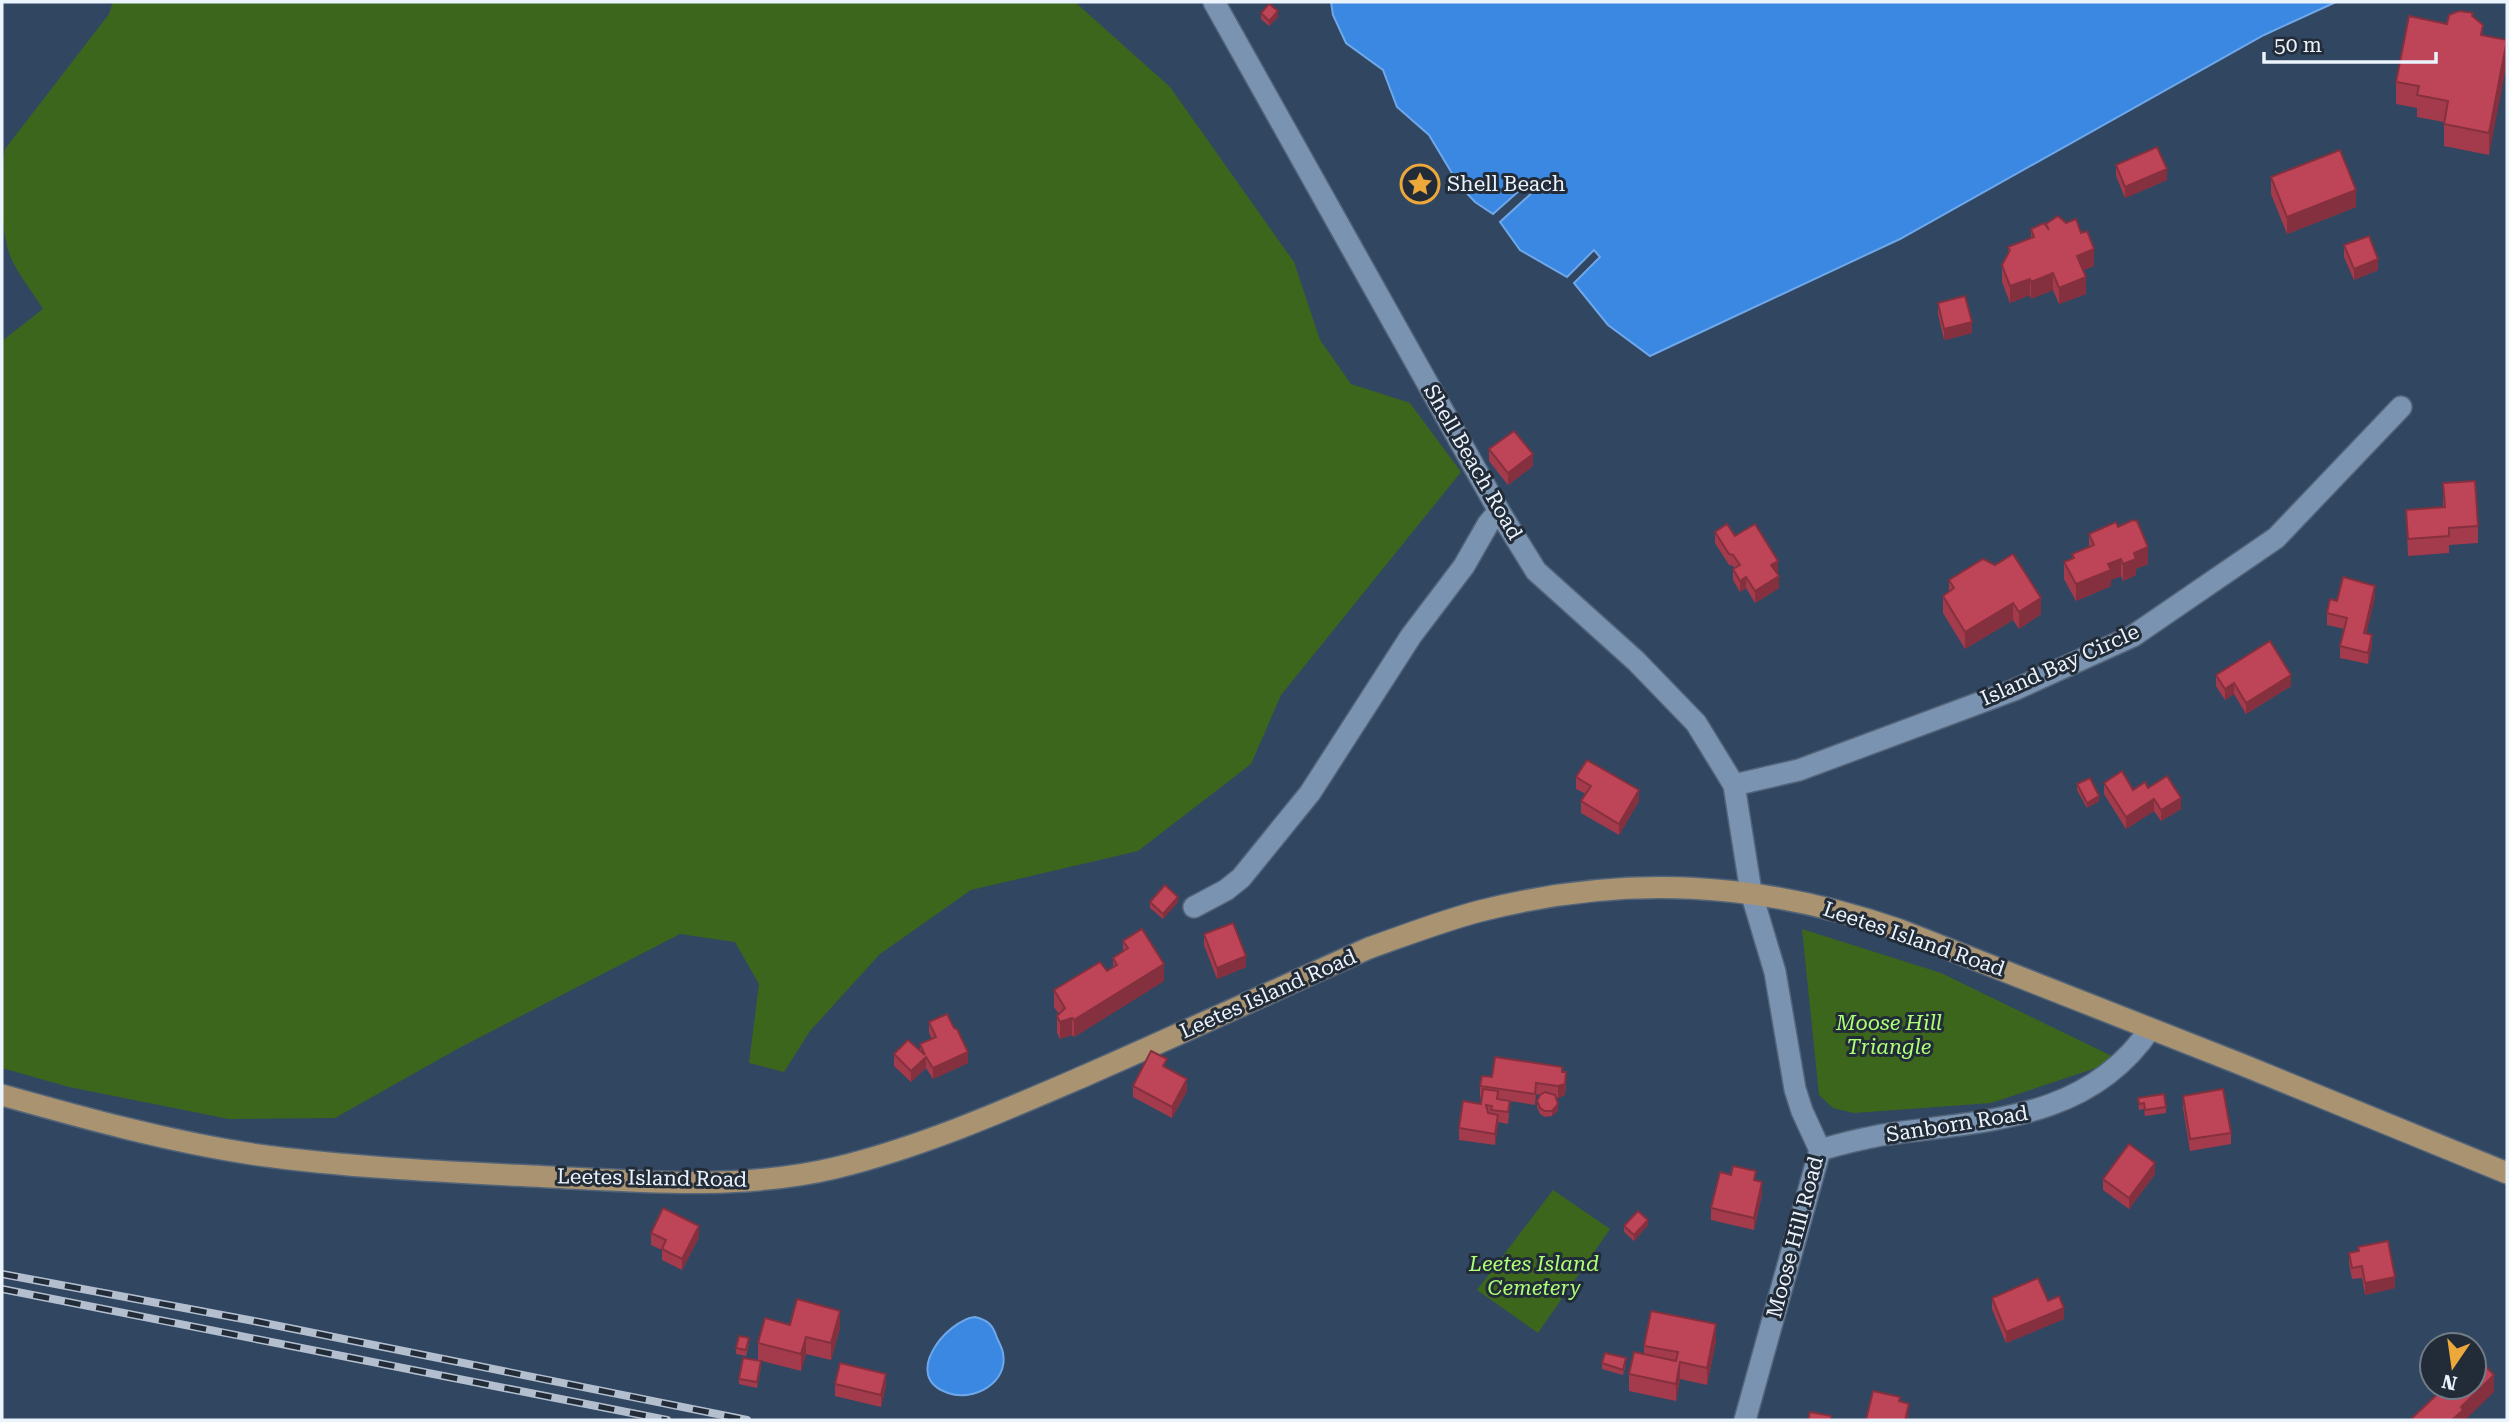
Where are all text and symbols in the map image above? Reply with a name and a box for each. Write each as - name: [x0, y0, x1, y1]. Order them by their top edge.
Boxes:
- scale bar: [2264, 21, 2436, 65]
- text: 50 m: [2274, 33, 2322, 57]
- place icon: Shell Beach: [1399, 163, 1441, 205]
- place label: Shell Beach: [1447, 172, 1566, 196]
- street label: Shell Beach Road: [1419, 380, 1527, 544]
- street label: Island Bay Circle: [1977, 619, 2143, 711]
- street label: Leetes Island Road: [1820, 897, 2008, 982]
- street label: Leetes Island Road: [1176, 944, 1360, 1044]
- park label: Moose Hill Triangle: [1835, 1011, 1942, 1059]
- street label: Sanborn Road: [1884, 1101, 2030, 1147]
- street label: Moose Hill Road: [1762, 1153, 1828, 1320]
- street label: Leetes Island Road: [557, 1164, 748, 1192]
- park label: Leetes Island Cemetery: [1468, 1252, 1599, 1300]
- north arrow: [2418, 1331, 2488, 1401]
- text: N: [2439, 1369, 2459, 1395]

